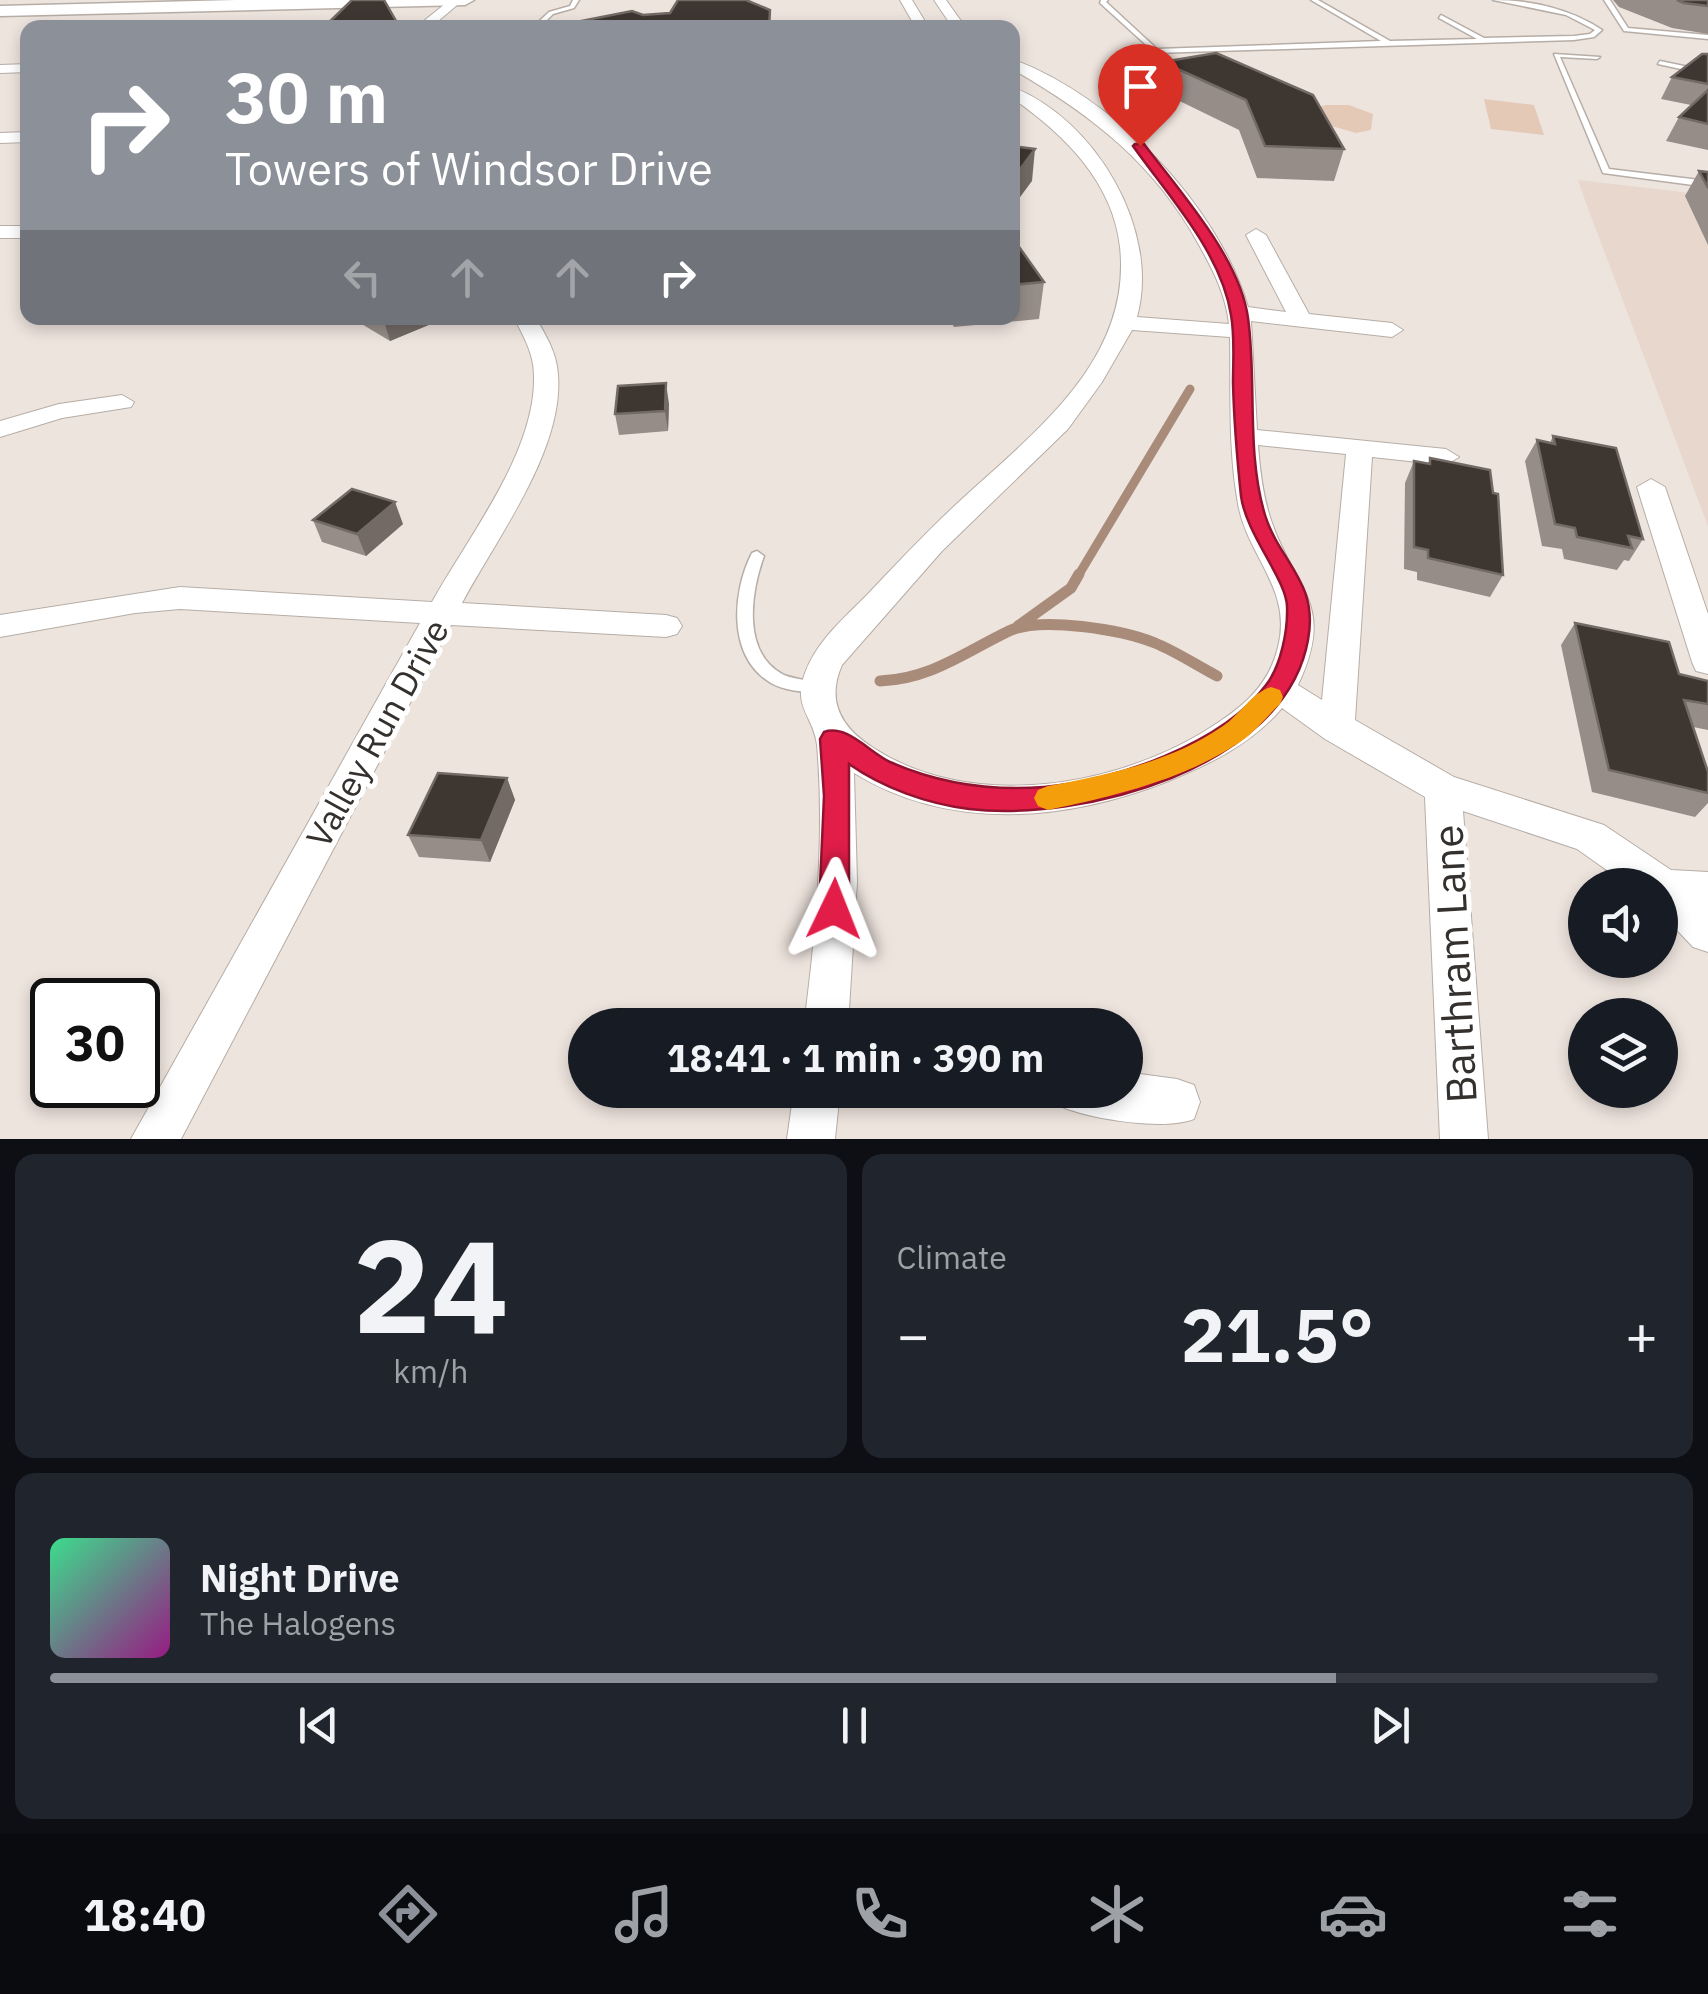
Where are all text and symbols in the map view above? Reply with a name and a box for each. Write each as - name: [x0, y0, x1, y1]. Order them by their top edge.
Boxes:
- pin: [1098, 44, 1183, 147]
- text: 30 m: [225, 51, 388, 142]
- icon: arrive: [1113, 59, 1168, 114]
- icon: right: [60, 60, 190, 190]
- text: Towers of Windsor Drive: [225, 139, 713, 197]
- icon: left: [335, 250, 390, 305]
- icon: ahead: [440, 250, 495, 305]
- icon: ahead: [545, 250, 600, 305]
- icon: right: [650, 250, 705, 305]
- street label: Valley Run Drive: [295, 611, 459, 855]
- street label: Barthram Lane: [1419, 823, 1489, 1105]
- position arrow: [782, 857, 886, 961]
- map controls: [1568, 868, 1678, 1108]
- button: sound: [1568, 868, 1678, 978]
- speed limit sign: 30: [30, 978, 160, 1108]
- button: layers: [1568, 998, 1678, 1108]
- text: 18:41 · 1 min · 390 m: [667, 1033, 1044, 1082]
- text: 24: [353, 1200, 509, 1369]
- text: Climate: [897, 1236, 1007, 1278]
- text: 21.5°: [1180, 1285, 1374, 1383]
- text: −: [897, 1299, 930, 1370]
- text: +: [1625, 1299, 1658, 1370]
- text: km/h: [393, 1350, 468, 1392]
- text: Night Drive: [200, 1553, 400, 1602]
- text: The Halogens: [200, 1602, 396, 1644]
- icon: previous: [291, 1698, 346, 1753]
- icon: pause: [827, 1698, 882, 1753]
- icon: next: [1363, 1698, 1418, 1753]
- icon: directions: [373, 1879, 443, 1949]
- icon: music: [609, 1879, 679, 1949]
- icon: phone: [845, 1879, 915, 1949]
- icon: climate: [1082, 1879, 1152, 1949]
- icon: car: [1318, 1879, 1388, 1949]
- icon: filters: [1555, 1879, 1625, 1949]
- text: 18:40: [83, 1885, 206, 1943]

